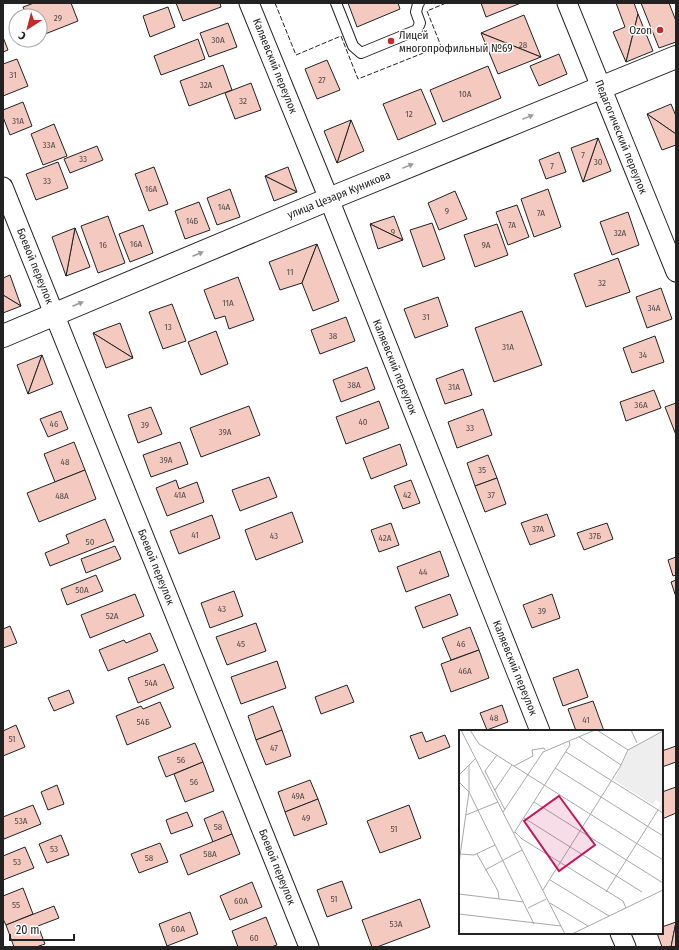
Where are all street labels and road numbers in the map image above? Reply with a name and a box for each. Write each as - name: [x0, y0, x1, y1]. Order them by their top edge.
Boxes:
- street label: Каляевский переулок: [250, 17, 300, 116]
- street label: Педагогический переулок: [592, 78, 650, 197]
- street label: улица Цезаря Куникова: [286, 168, 392, 222]
- street label: Боевой переулок: [14, 226, 56, 307]
- street label: Каляевский переулок: [370, 318, 420, 417]
- street label: Боевой переулок: [135, 527, 177, 608]
- street label: Каляевский переулок: [490, 619, 540, 718]
- street label: Боевой переулок: [256, 827, 298, 908]

